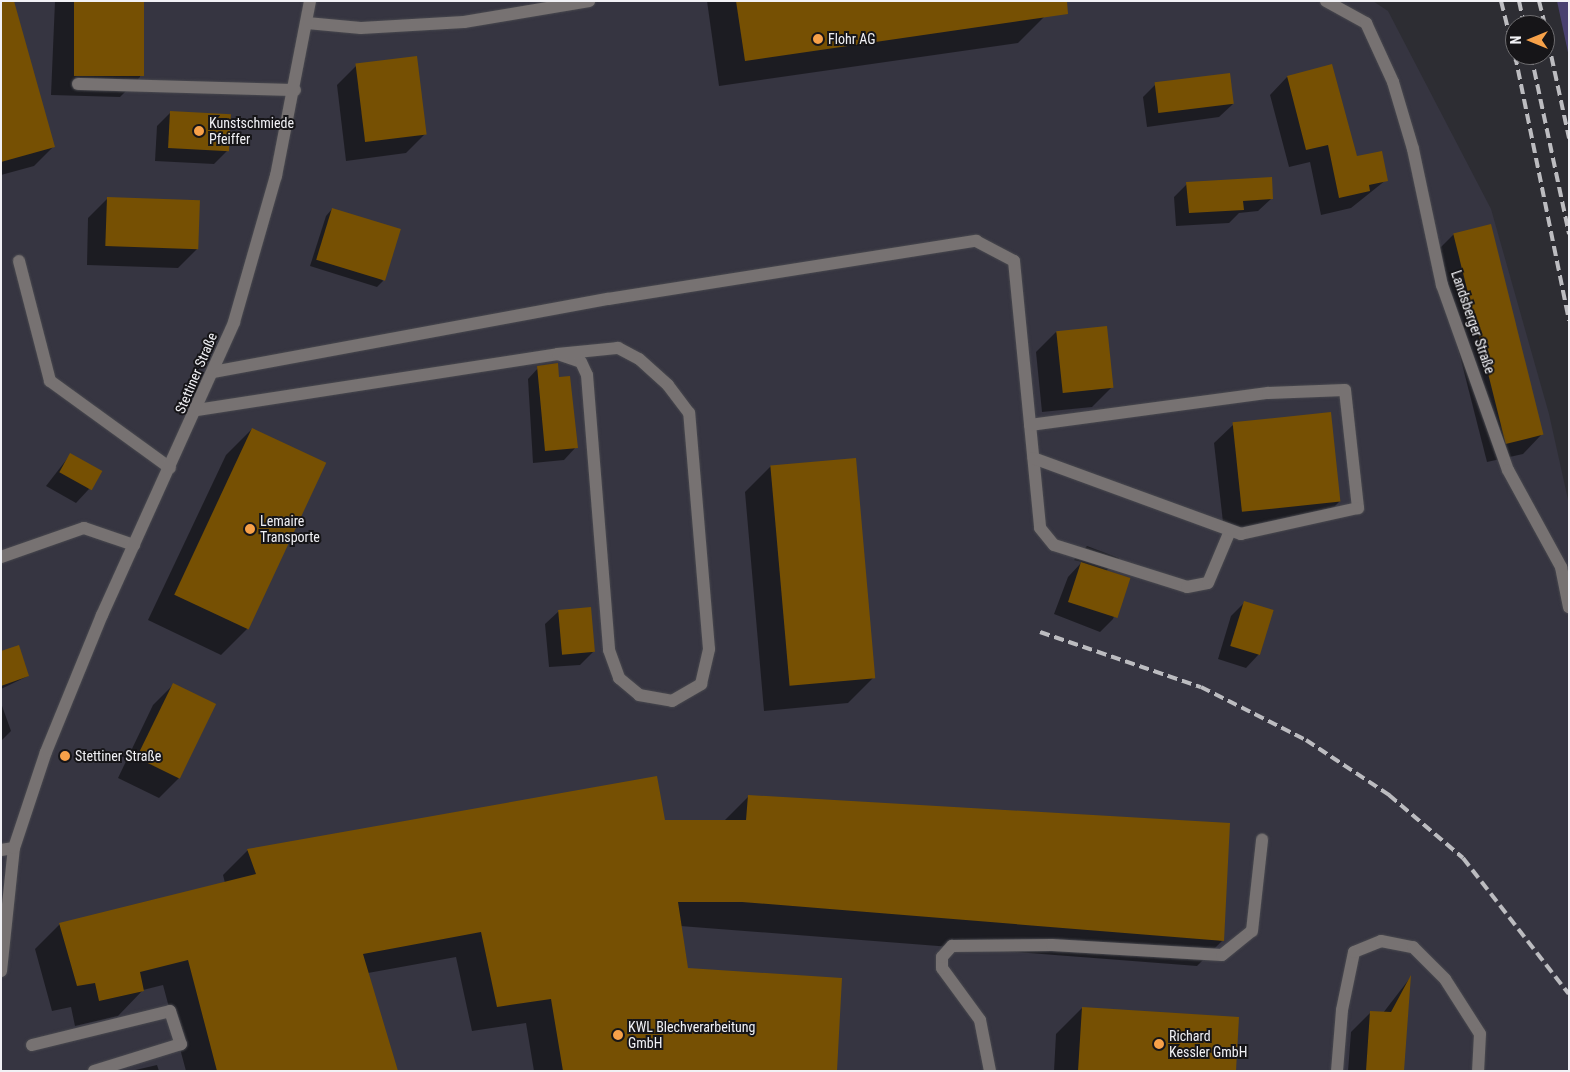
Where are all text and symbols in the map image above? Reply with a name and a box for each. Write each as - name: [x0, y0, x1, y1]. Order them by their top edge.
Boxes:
- north arrow: [1505, 15, 1555, 65]
- place label: Flohr AG: [828, 31, 875, 47]
- marker: Flohr AG: [812, 33, 824, 45]
- text: N: [1508, 36, 1524, 44]
- place label: Kunstschmiede Pfeiffer: [209, 115, 294, 148]
- marker: Kunstschmiede Pfeiffer: [193, 125, 205, 137]
- street label: Landsberger Straße: [1447, 268, 1499, 376]
- street label: Stettiner Straße: [171, 330, 221, 416]
- place label: Lemaire Transporte: [260, 513, 320, 546]
- marker: Lemaire Transporte: [244, 523, 256, 535]
- place label: Stettiner Straße: [75, 748, 161, 764]
- marker: Stettiner Straße: [59, 750, 71, 762]
- place label: KWL Blechverarbeitung GmbH: [628, 1019, 756, 1052]
- place label: Richard Kessler GmbH: [1169, 1028, 1247, 1060]
- marker: KWL Blechverarbeitung GmbH: [612, 1029, 624, 1041]
- marker: Richard Kessler GmbH: [1153, 1038, 1165, 1050]

